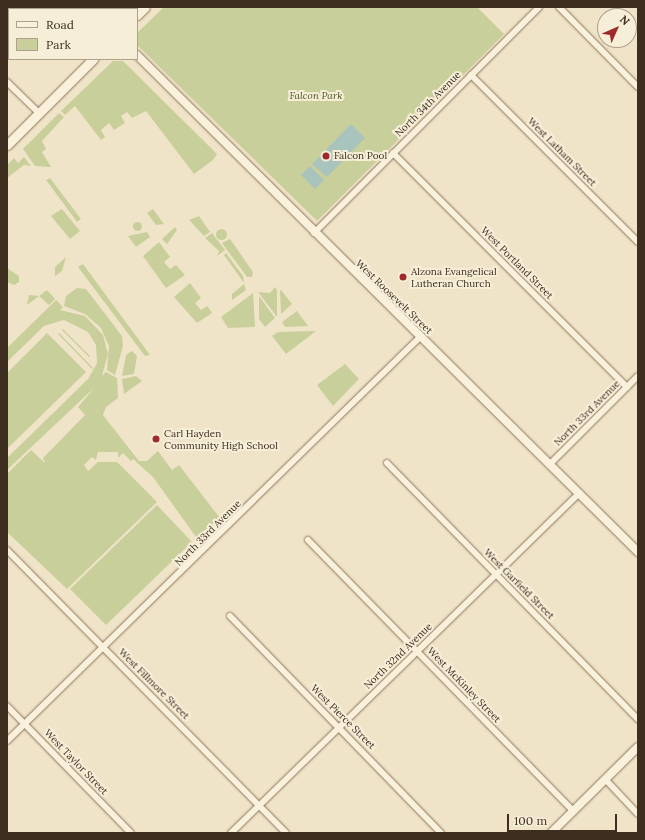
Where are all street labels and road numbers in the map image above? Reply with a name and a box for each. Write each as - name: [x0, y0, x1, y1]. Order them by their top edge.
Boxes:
- street label: North 34th Avenue: [393, 69, 463, 139]
- street label: West Latham Street: [525, 115, 599, 189]
- street label: West Portland Street: [478, 224, 556, 302]
- street label: West Roosevelt Street: [353, 257, 435, 337]
- street label: North 33rd Avenue: [552, 378, 622, 448]
- street label: North 33rd Avenue: [173, 498, 243, 568]
- street label: West Garfield Street: [481, 546, 557, 622]
- street label: North 32nd Avenue: [362, 620, 434, 692]
- street label: West McKinley Street: [425, 645, 503, 725]
- street label: West Fillmore Street: [116, 646, 192, 722]
- street label: West Pierce Street: [308, 682, 378, 752]
- street label: West Taylor Street: [42, 727, 110, 797]

